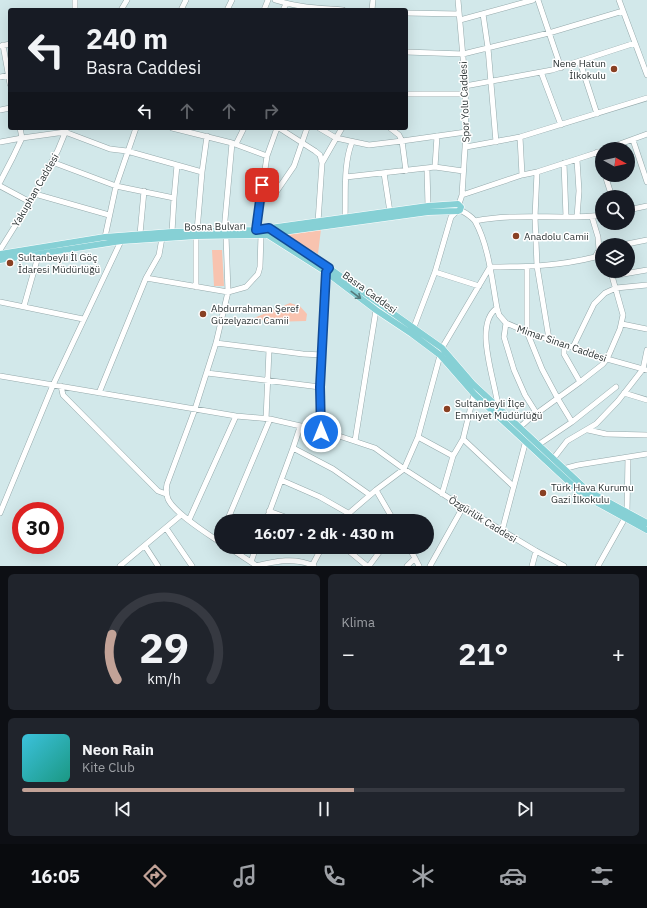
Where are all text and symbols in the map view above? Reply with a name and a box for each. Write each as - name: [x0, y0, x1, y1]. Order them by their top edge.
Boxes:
- text: 240 m: [86, 20, 168, 57]
- icon: left: [20, 24, 72, 76]
- text: Basra Caddesi: [86, 56, 201, 79]
- place label: Nene Hatun İlkokulu: [553, 57, 606, 82]
- street label: Spor Yolu Caddesi: [457, 61, 472, 143]
- marker: Nene Hatun İlkokulu: [609, 64, 619, 74]
- icon: left: [134, 100, 156, 122]
- icon: ahead: [176, 100, 198, 122]
- icon: ahead: [218, 100, 240, 122]
- icon: right: [260, 100, 282, 122]
- north arrow: [595, 142, 635, 182]
- map controls: [595, 142, 635, 278]
- street label: Yakuphan Caddesi: [9, 151, 62, 229]
- pin: [245, 168, 279, 202]
- icon: arrive: [251, 174, 273, 196]
- button: search: [595, 190, 635, 230]
- street label: Bosna Bulvarı: [184, 219, 246, 234]
- place label: Anadolu Camii: [524, 230, 589, 243]
- marker: Anadolu Camii: [511, 231, 521, 241]
- button: layers: [595, 238, 635, 278]
- place label: Sultanbeyli İl Göç İdaresi Müdürlüğü: [18, 251, 100, 276]
- marker: Sultanbeyli İl Göç İdaresi Müdürlüğü: [5, 258, 15, 268]
- street label: Basra Caddesi: [340, 268, 399, 316]
- one-way arrow: [350, 291, 361, 299]
- place label: Abdurrahman Şeref Güzelyazıcı Camii: [211, 302, 300, 327]
- marker: Abdurrahman Şeref Güzelyazıcı Camii: [198, 309, 208, 319]
- street label: Mimar Sinan Caddesi: [515, 322, 608, 365]
- place label: Sultanbeyli İlçe Emniyet Müdürlüğü: [455, 397, 542, 422]
- marker: Sultanbeyli İlçe Emniyet Müdürlüğü: [442, 404, 452, 414]
- position arrow: [300, 411, 342, 453]
- place label: Türk Hava Kurumu Gazi İlkokulu: [551, 481, 634, 506]
- marker: Türk Hava Kurumu Gazi İlkokulu: [538, 488, 548, 498]
- street label: Özgürlük Caddesi: [446, 493, 519, 546]
- speed limit sign: 30: [12, 502, 64, 554]
- text: 16:07 · 2 dk · 430 m: [254, 524, 394, 543]
- text: Klima: [342, 614, 375, 631]
- text: 29: [139, 620, 189, 674]
- text: 21°: [458, 634, 508, 673]
- text: −: [342, 639, 355, 668]
- text: +: [612, 639, 625, 668]
- text: km/h: [147, 669, 181, 688]
- text: Neon Rain: [82, 740, 154, 759]
- text: Kite Club: [82, 759, 135, 776]
- icon: previous: [112, 798, 134, 820]
- icon: pause: [313, 798, 335, 820]
- icon: next: [514, 798, 536, 820]
- icon: directions: [141, 862, 169, 890]
- icon: music: [231, 862, 259, 890]
- icon: phone: [320, 862, 348, 890]
- icon: climate: [409, 862, 437, 890]
- icon: car: [499, 862, 527, 890]
- icon: filters: [588, 862, 616, 890]
- text: 16:05: [31, 865, 80, 888]

